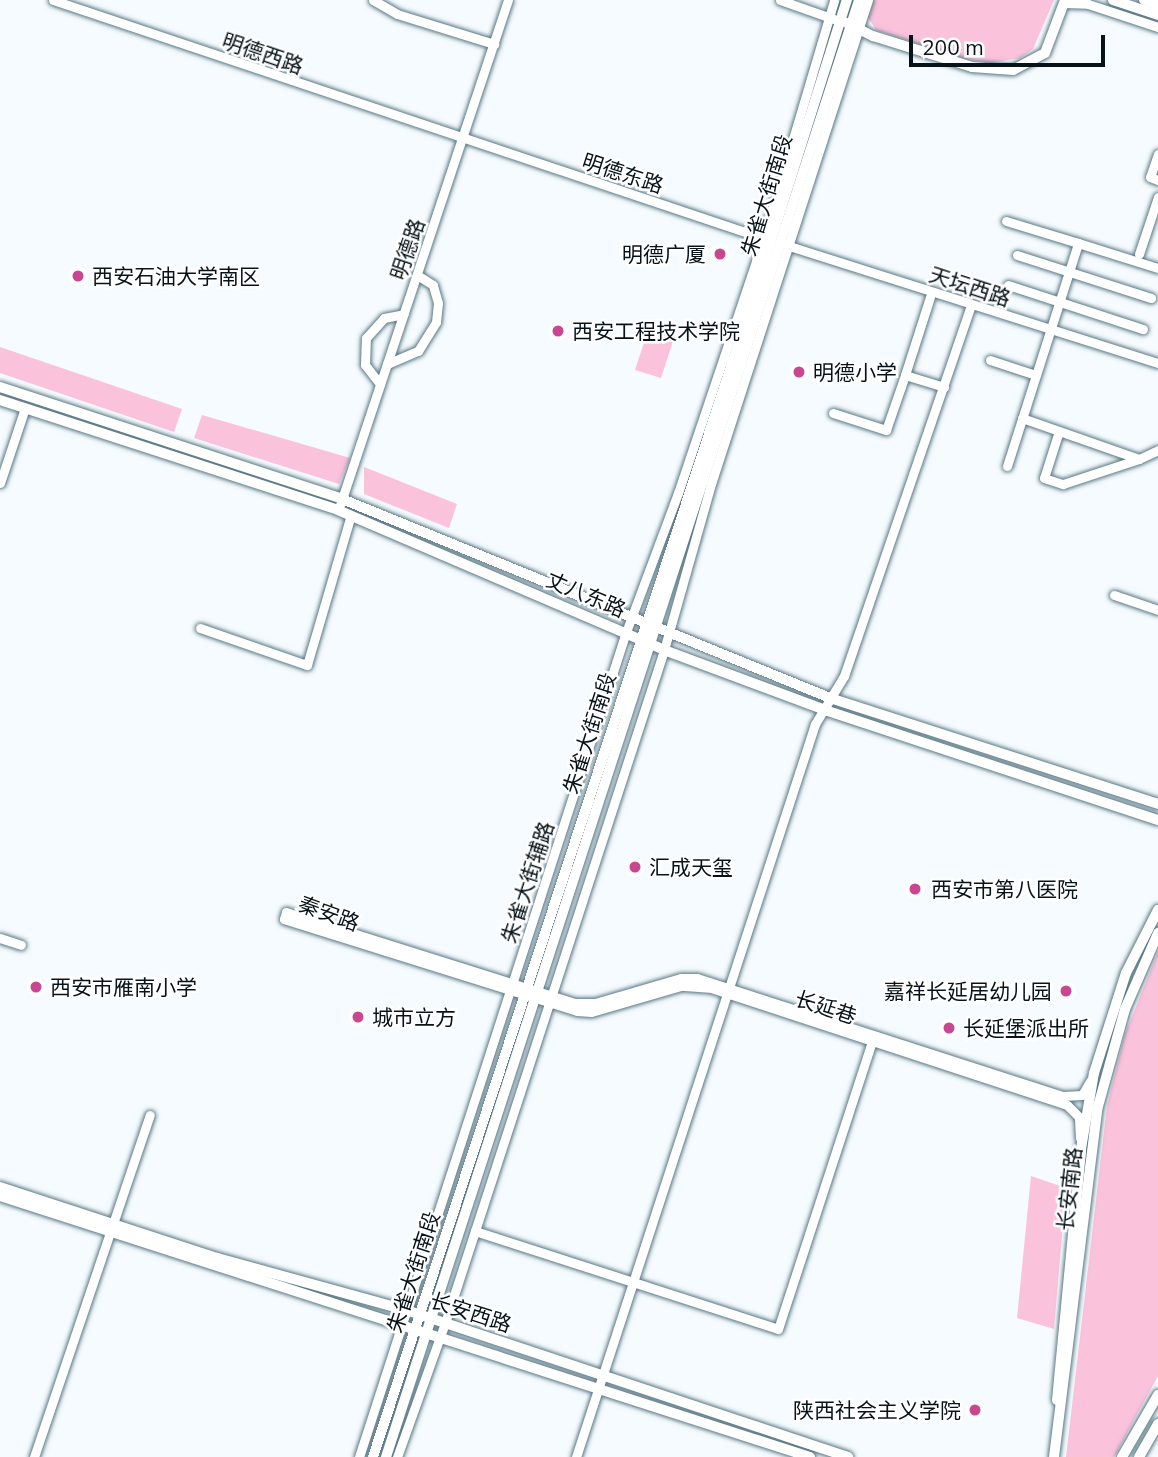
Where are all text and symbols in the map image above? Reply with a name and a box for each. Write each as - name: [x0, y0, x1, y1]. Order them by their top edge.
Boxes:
- scale bar: [913, 21, 1109, 65]
- street label: 明德西路: [219, 27, 307, 79]
- text: 200 m: [922, 34, 984, 60]
- street label: 朱雀大街南段: [736, 131, 796, 259]
- street label: 明德东路: [579, 148, 667, 198]
- street label: 明德路: [385, 215, 429, 283]
- place label: 明德广厦: [622, 241, 706, 267]
- marker: 明德广厦: [712, 246, 728, 262]
- street label: 天坛西路: [926, 261, 1014, 311]
- place label: 西安石油大学南区: [92, 263, 260, 289]
- marker: 西安石油大学南区: [70, 268, 86, 284]
- place label: 西安工程技术学院: [572, 318, 740, 344]
- marker: 西安工程技术学院: [550, 323, 566, 339]
- place label: 明德小学: [813, 359, 897, 385]
- marker: 明德小学: [791, 364, 807, 380]
- street label: 丈八东路: [542, 566, 630, 622]
- street label: 朱雀大街南段: [558, 669, 620, 797]
- street label: 朱雀大街辅路: [496, 818, 558, 946]
- place label: 汇成天玺: [649, 854, 733, 880]
- marker: 汇成天玺: [627, 859, 643, 875]
- place label: 西安市第八医院: [931, 876, 1078, 902]
- marker: 西安市第八医院: [905, 879, 925, 899]
- street label: 秦安路: [295, 890, 363, 936]
- place label: 西安市雁南小学: [50, 974, 197, 1000]
- place label: 嘉祥长延居幼儿园: [884, 978, 1052, 1004]
- marker: 西安市雁南小学: [28, 979, 44, 995]
- marker: 嘉祥长延居幼儿园: [1058, 983, 1074, 999]
- street label: 长延巷: [792, 985, 860, 1029]
- place label: 城市立方: [372, 1004, 456, 1030]
- marker: 城市立方: [350, 1009, 366, 1025]
- place label: 长延堡派出所: [963, 1015, 1089, 1041]
- marker: 长延堡派出所: [941, 1020, 957, 1036]
- street label: 长安南路: [1052, 1146, 1086, 1232]
- street label: 朱雀大街南段: [382, 1208, 444, 1336]
- street label: 长安西路: [427, 1287, 515, 1337]
- place label: 陕西社会主义学院: [793, 1397, 961, 1423]
- marker: 陕西社会主义学院: [967, 1402, 983, 1418]

